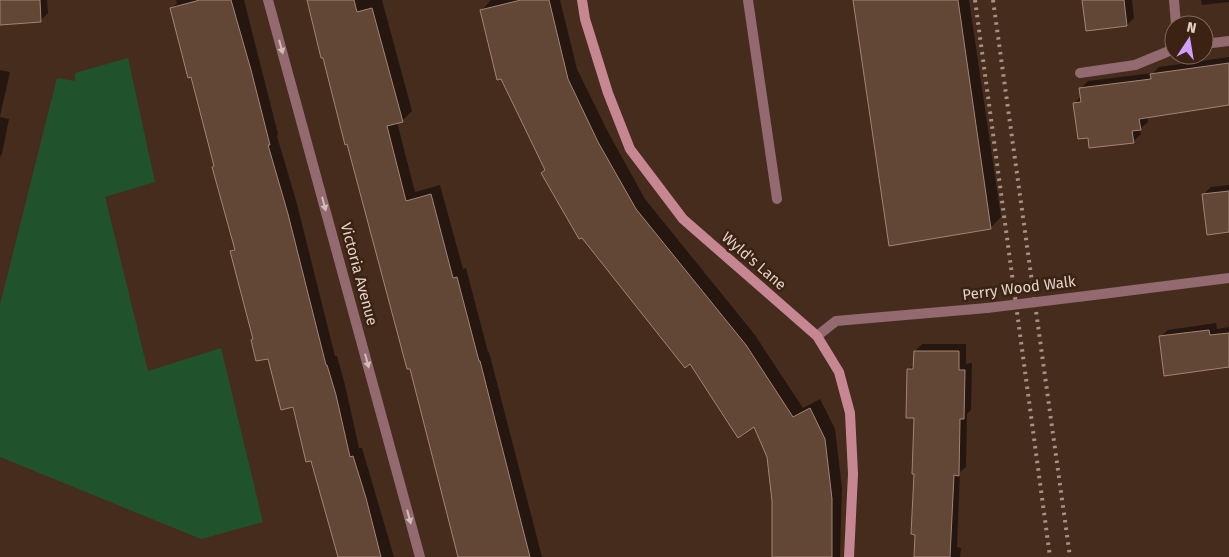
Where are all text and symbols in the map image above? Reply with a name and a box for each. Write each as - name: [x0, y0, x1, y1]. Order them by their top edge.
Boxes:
- north arrow: [1164, 15, 1214, 65]
- text: N: [1185, 18, 1198, 37]
- one-way arrow: [277, 39, 285, 55]
- one-way arrow: [320, 196, 328, 211]
- street label: Victoria Avenue: [337, 221, 381, 327]
- street label: Wyld's Lane: [718, 228, 790, 294]
- street label: Perry Wood Walk: [961, 272, 1077, 304]
- one-way arrow: [363, 353, 371, 368]
- one-way arrow: [405, 510, 413, 525]

